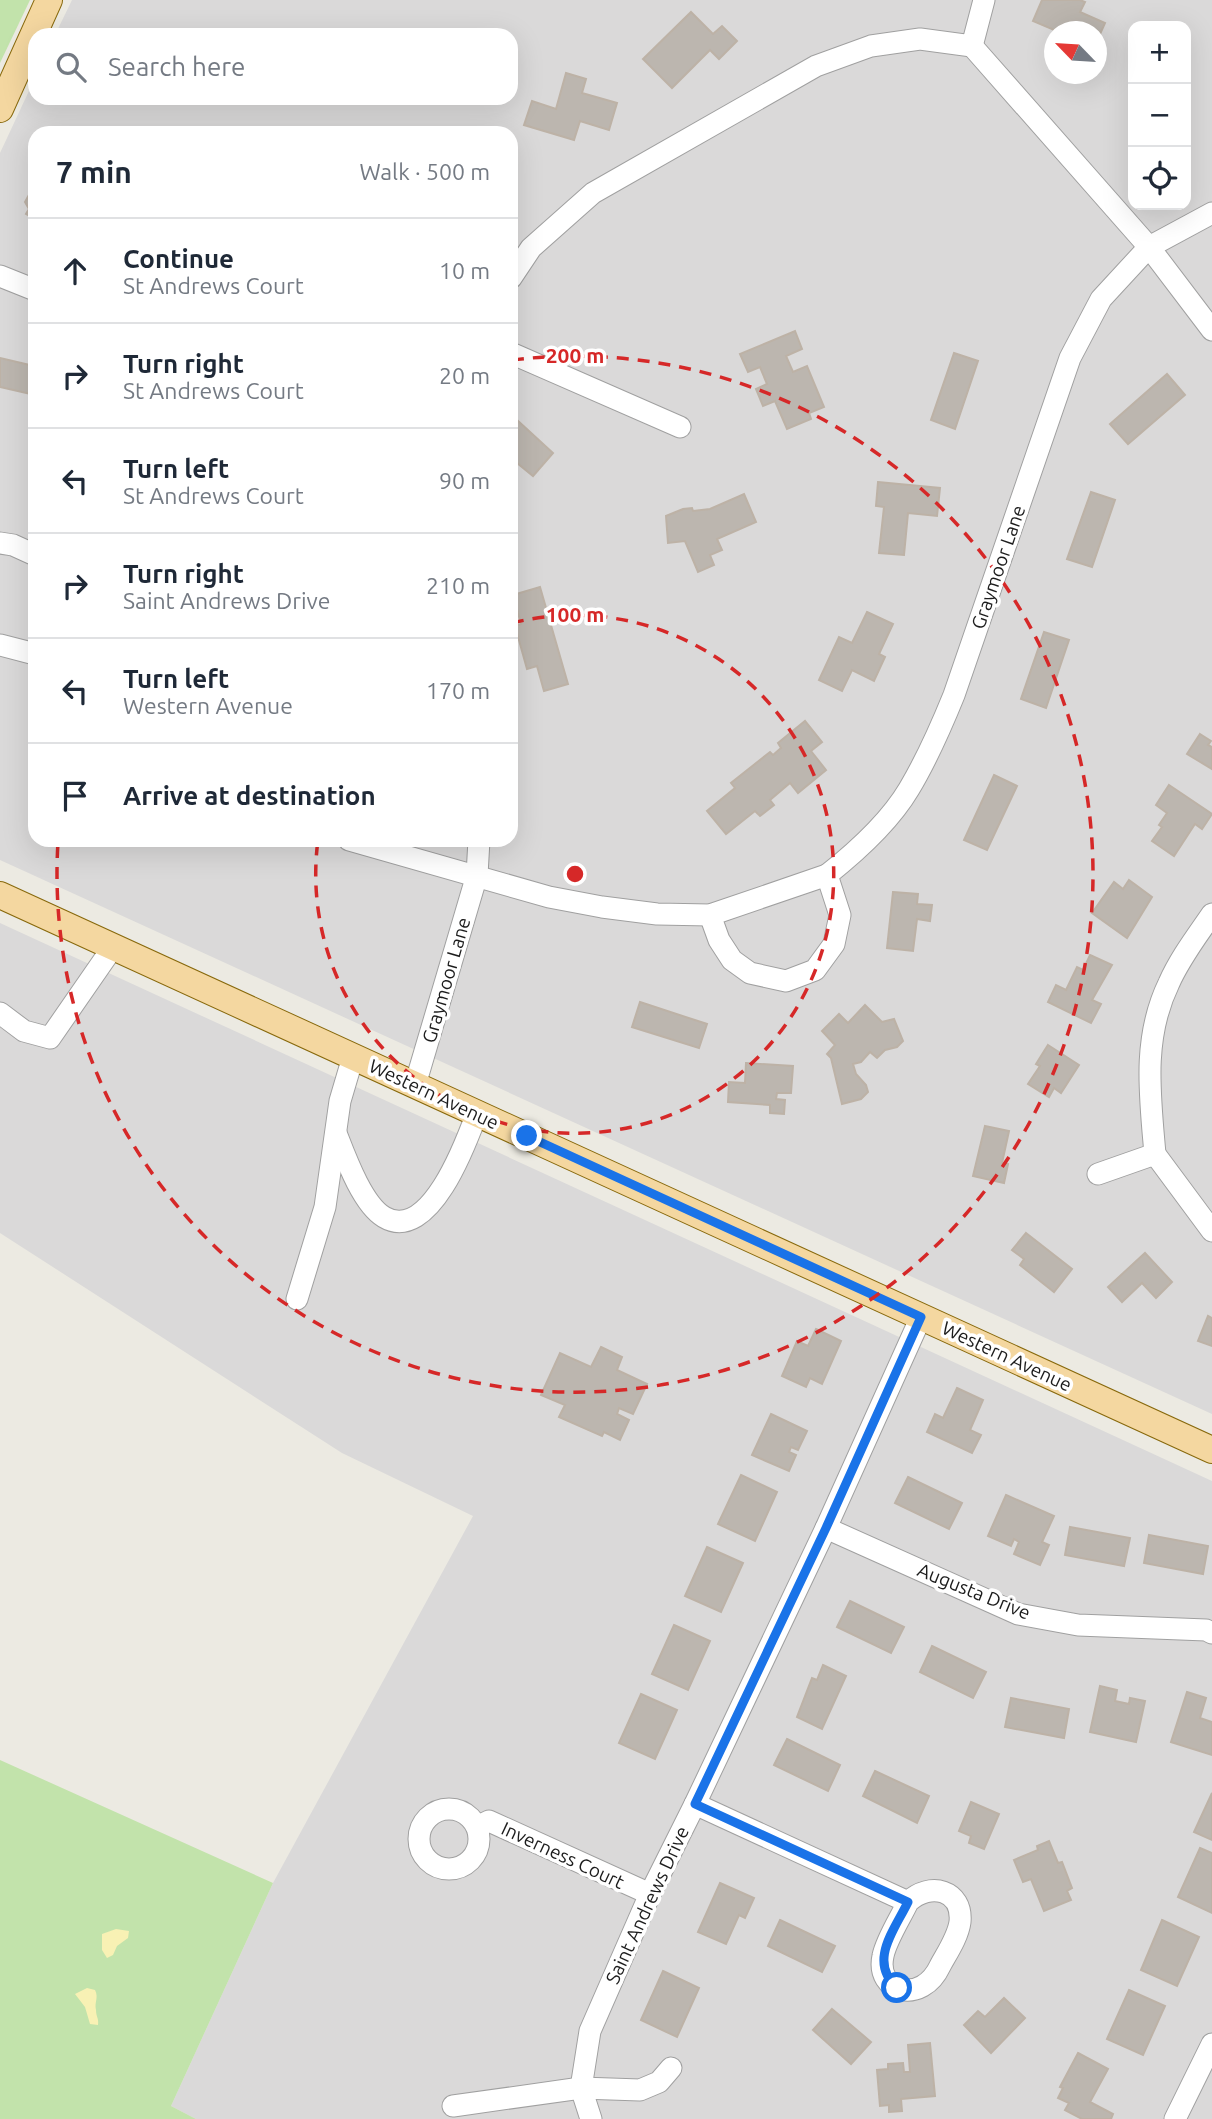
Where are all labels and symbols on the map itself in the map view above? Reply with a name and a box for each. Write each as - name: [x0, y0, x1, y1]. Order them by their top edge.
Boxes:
- north arrow: [1044, 21, 1107, 84]
- text: 200 m: [546, 343, 604, 367]
- street label: Graymoor Lane: [966, 502, 1030, 632]
- text: 100 m: [546, 602, 604, 626]
- centre of rings: [563, 862, 587, 886]
- street label: Graymoor Lane: [418, 915, 474, 1045]
- street label: Western Avenue: [366, 1054, 502, 1134]
- route end: [511, 1120, 542, 1151]
- street label: Western Avenue: [939, 1316, 1075, 1396]
- street label: Augusta Drive: [914, 1558, 1034, 1624]
- street label: Inverness Court: [498, 1817, 628, 1893]
- street label: Saint Andrews Drive: [601, 1823, 693, 1987]
- route start: [881, 1972, 912, 2003]

